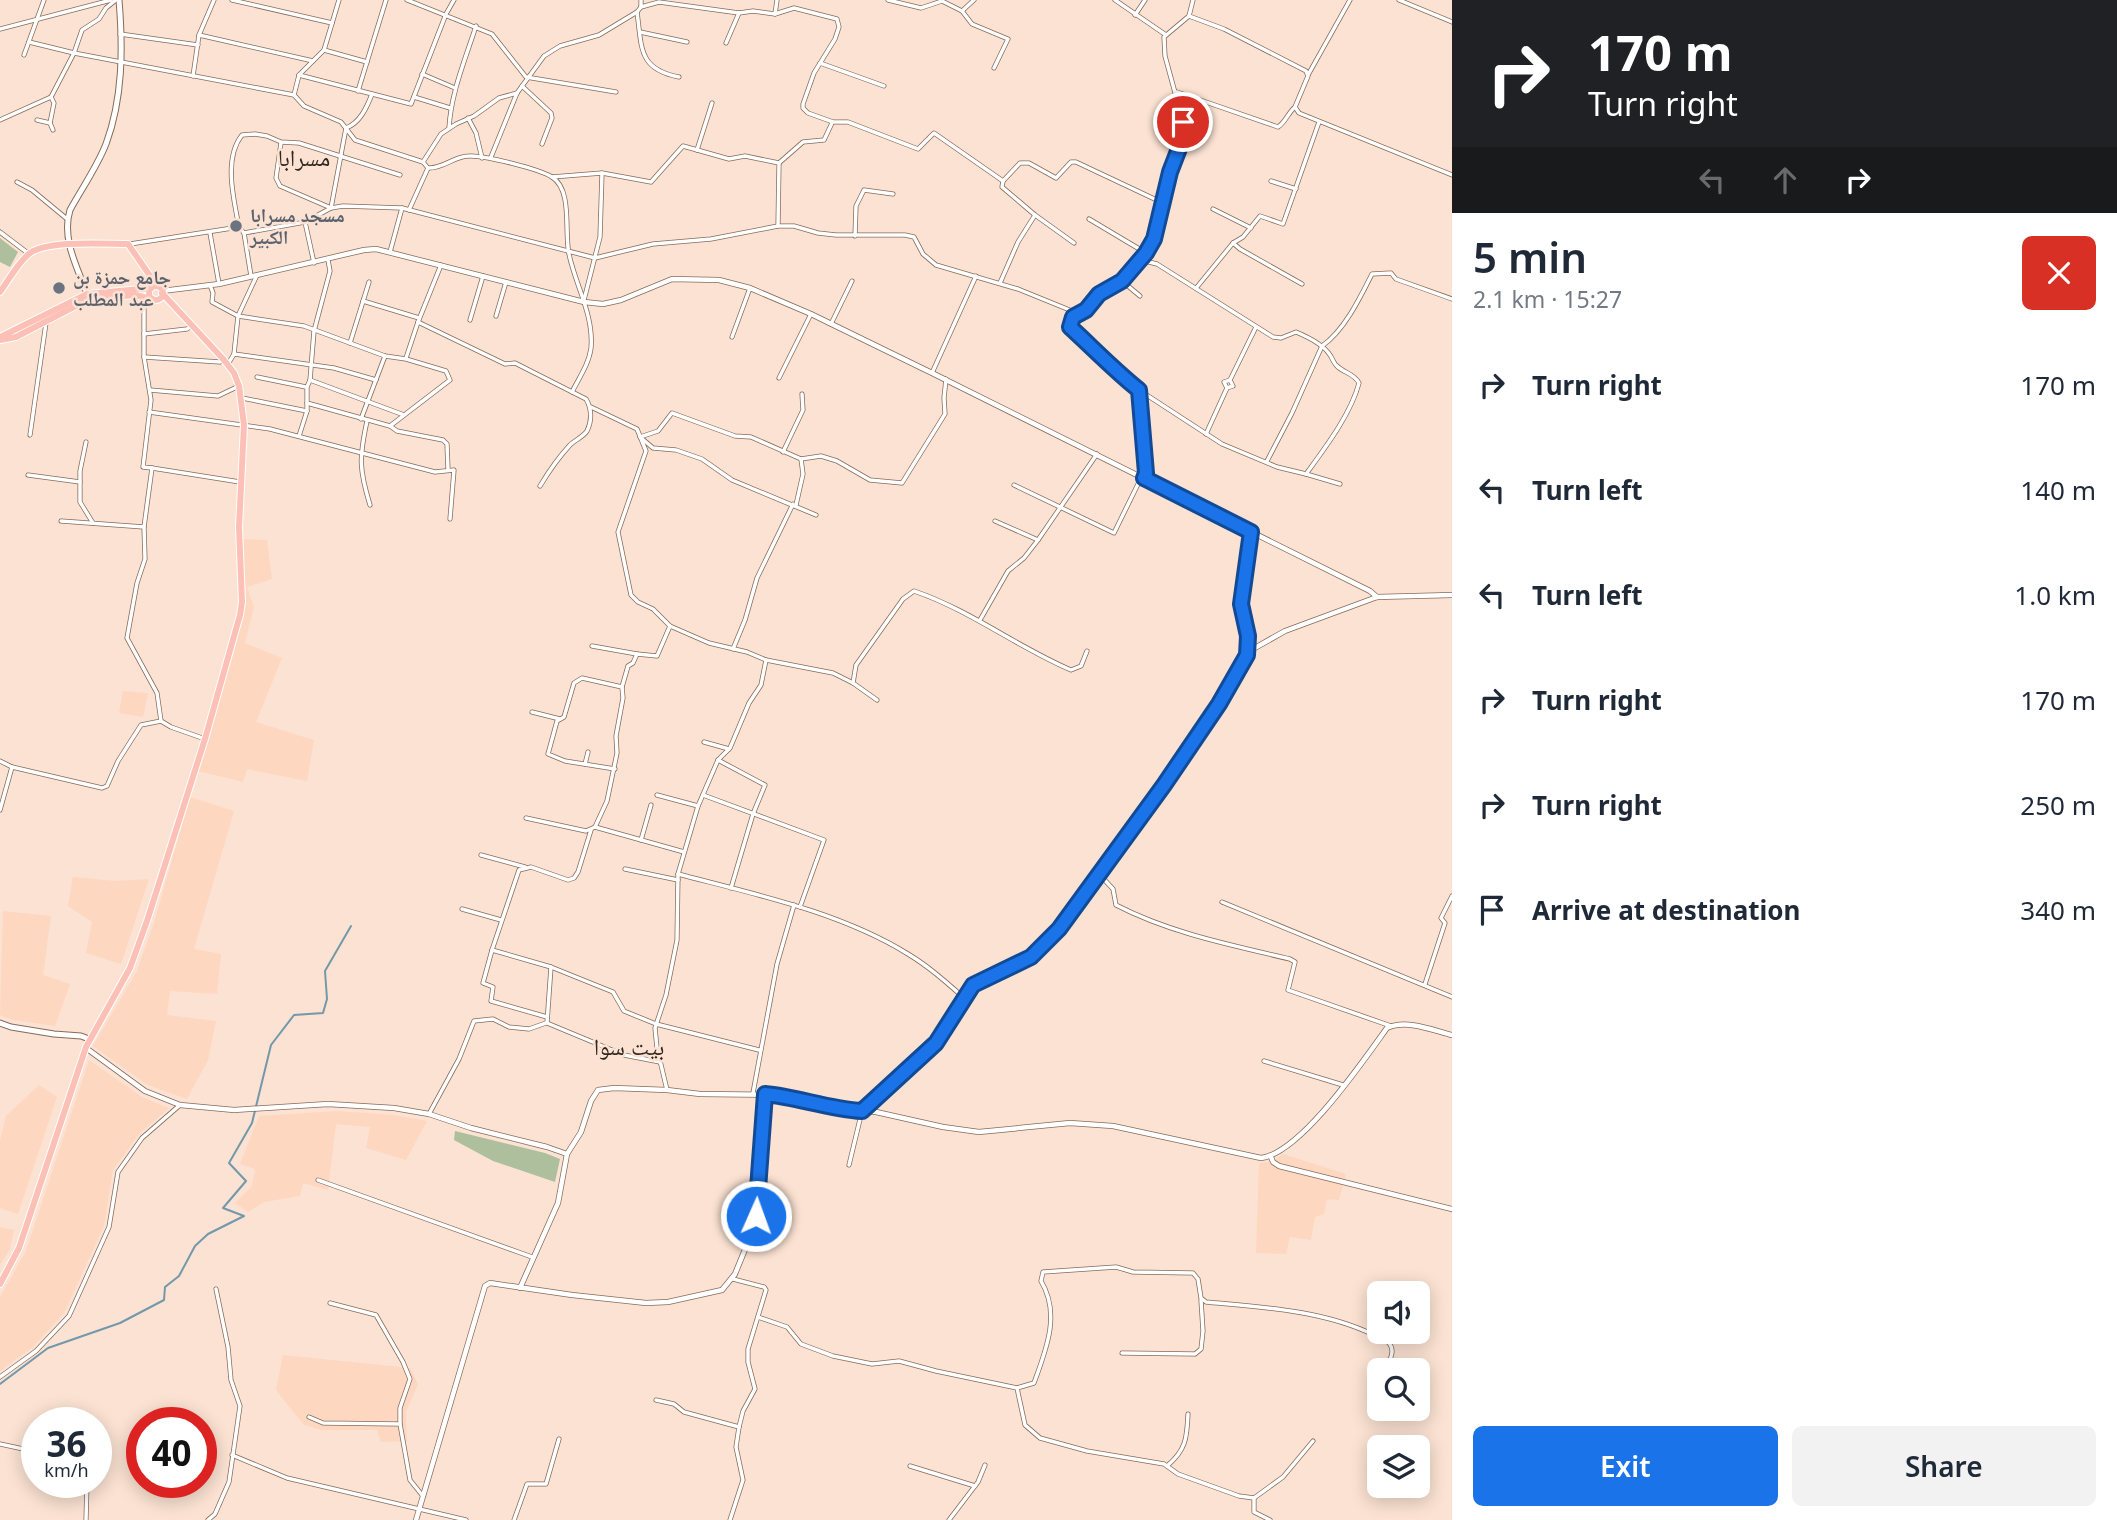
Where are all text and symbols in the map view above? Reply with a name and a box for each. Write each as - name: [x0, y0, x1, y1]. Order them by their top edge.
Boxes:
- text: 170 m: [1588, 19, 1733, 85]
- icon: right: [1473, 28, 1564, 119]
- text: Turn right: [1588, 82, 1738, 125]
- pin: [1153, 92, 1213, 152]
- icon: arrive: [1164, 103, 1202, 141]
- district label: مسرابا: [278, 141, 330, 173]
- icon: left: [1693, 161, 1731, 199]
- icon: ahead: [1766, 161, 1804, 199]
- icon: right: [1839, 161, 1877, 199]
- place label: مسجد مسرابا الكبير: [249, 202, 345, 250]
- marker: مسجد مسرابا الكبير: [228, 218, 244, 234]
- text: 5 min: [1473, 228, 1587, 285]
- button: close: [2022, 236, 2096, 310]
- place label: جامع حمزة بن عبد المطلب: [73, 264, 171, 312]
- marker: جامع حمزة بن عبد المطلب: [51, 280, 67, 296]
- text: 2.1 km · 15:27: [1473, 283, 1622, 315]
- icon: right: [1473, 366, 1511, 404]
- text: Turn right: [1532, 367, 1662, 403]
- text: 170 m: [2020, 367, 2096, 403]
- icon: left: [1473, 471, 1511, 509]
- text: Turn left: [1532, 472, 1643, 508]
- text: 140 m: [2020, 472, 2096, 508]
- icon: left: [1473, 576, 1511, 614]
- text: Turn left: [1532, 577, 1643, 613]
- text: 1.0 km: [2014, 577, 2096, 613]
- icon: right: [1473, 681, 1511, 719]
- text: Turn right: [1532, 682, 1662, 718]
- text: 170 m: [2020, 682, 2096, 718]
- icon: right: [1473, 786, 1511, 824]
- text: Turn right: [1532, 787, 1662, 823]
- text: 250 m: [2020, 787, 2096, 823]
- icon: arrive: [1473, 891, 1511, 929]
- text: Arrive at destination: [1532, 892, 1801, 928]
- text: 340 m: [2020, 892, 2096, 928]
- district label: بيت سوا: [594, 1030, 664, 1062]
- position arrow: [719, 1179, 793, 1253]
- map controls: [1367, 1281, 1430, 1498]
- button: sound: [1367, 1281, 1430, 1344]
- button: search: [1367, 1358, 1430, 1421]
- speed limit sign: 40: [126, 1407, 217, 1498]
- text: 36: [46, 1420, 87, 1467]
- button: Exit: [1473, 1426, 1778, 1506]
- button: Share: [1792, 1426, 2096, 1506]
- button: layers: [1367, 1435, 1430, 1498]
- text: km/h: [44, 1458, 89, 1482]

